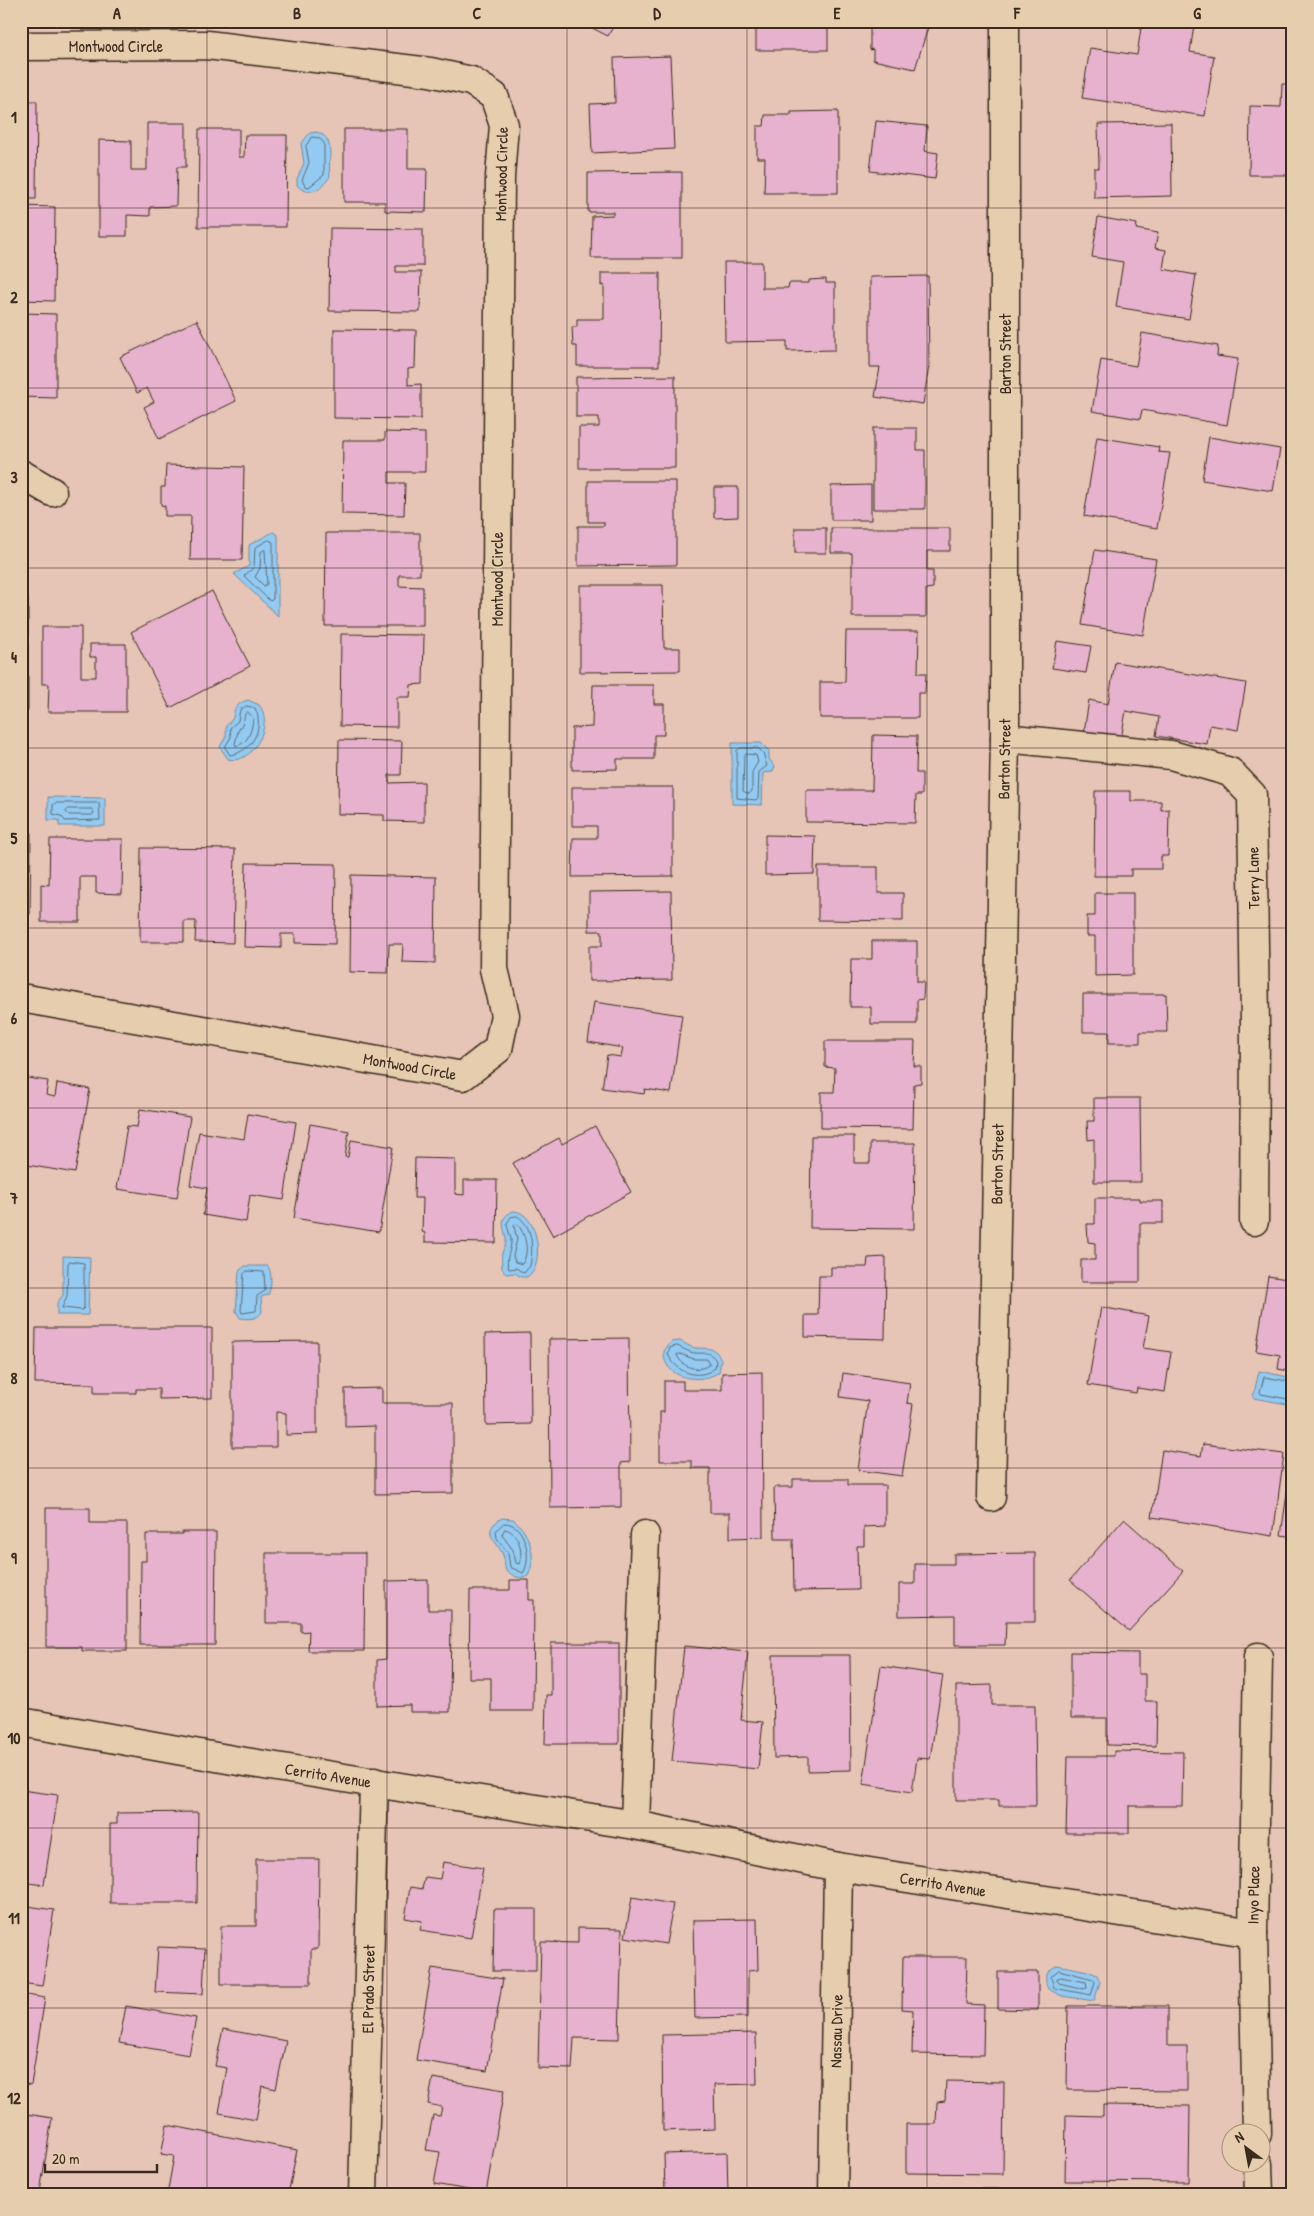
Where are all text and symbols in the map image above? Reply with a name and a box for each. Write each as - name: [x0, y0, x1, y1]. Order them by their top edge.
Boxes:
- text: A: [113, 2, 121, 24]
- text: B: [293, 2, 301, 24]
- text: C: [473, 2, 482, 24]
- text: D: [653, 2, 661, 24]
- text: E: [833, 2, 841, 24]
- text: F: [1013, 2, 1021, 24]
- text: G: [1193, 2, 1201, 24]
- street label: Montwood Circle: [69, 35, 164, 57]
- text: 1: [11, 106, 17, 128]
- street label: Montwood Circle: [489, 126, 513, 221]
- text: 2: [10, 286, 18, 308]
- street label: Barton Street: [994, 313, 1016, 394]
- text: 3: [10, 466, 18, 488]
- street label: Montwood Circle: [486, 531, 508, 626]
- text: 4: [11, 646, 17, 668]
- street label: Barton Street: [992, 718, 1016, 800]
- text: 5: [11, 827, 18, 849]
- street label: Terry Lane: [1241, 846, 1265, 909]
- text: 6: [11, 1007, 18, 1029]
- street label: Montwood Circle: [362, 1047, 459, 1085]
- street label: Barton Street: [985, 1123, 1009, 1205]
- text: 7: [9, 1187, 18, 1209]
- text: 8: [11, 1367, 18, 1389]
- text: 9: [11, 1547, 17, 1569]
- text: 10: [8, 1727, 20, 1749]
- street label: Cerrito Avenue: [283, 1757, 373, 1793]
- street label: Inyo Place: [1241, 1865, 1265, 1925]
- street label: Cerrito Avenue: [898, 1866, 988, 1902]
- text: 11: [8, 1907, 20, 1929]
- street label: El Prado Street: [356, 1944, 380, 2034]
- street label: Nassau Drive: [824, 1993, 848, 2068]
- text: 12: [7, 2087, 21, 2109]
- north arrow: [1222, 2124, 1272, 2174]
- text: N: [1231, 2126, 1248, 2147]
- scale bar: [45, 2141, 158, 2173]
- text: 20 m: [52, 2148, 79, 2169]

